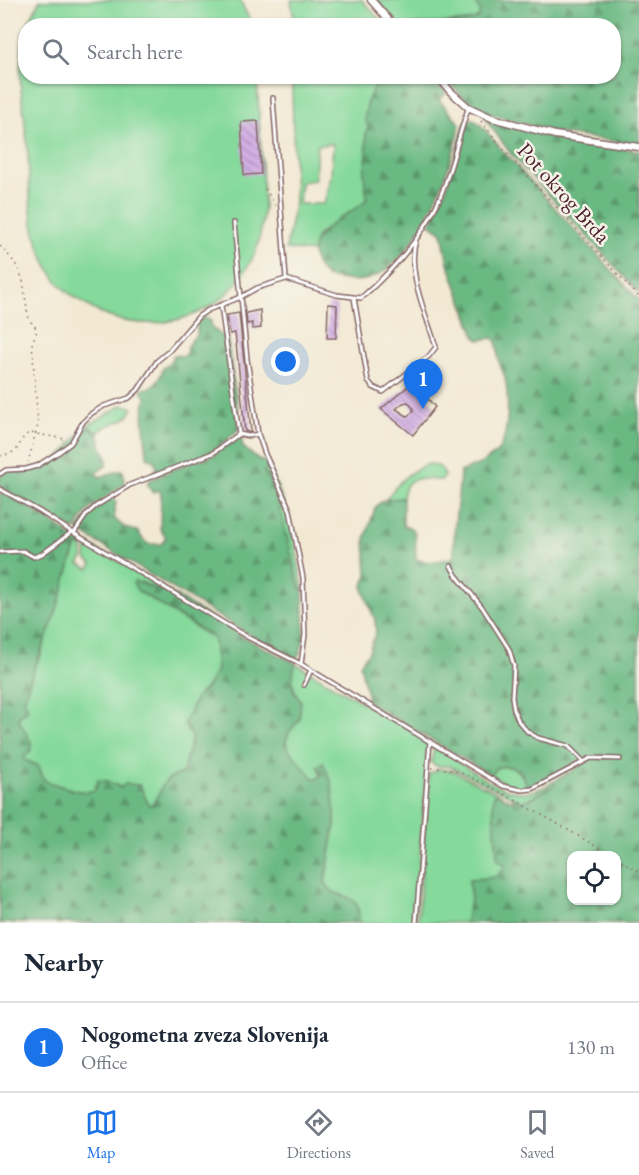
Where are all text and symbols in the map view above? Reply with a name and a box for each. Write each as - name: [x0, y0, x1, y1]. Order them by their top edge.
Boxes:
- search box: [18, 18, 621, 84]
- icon: search: [39, 35, 72, 68]
- text: Search here: [87, 37, 182, 66]
- street label: Pot okrog Brda: [511, 136, 617, 250]
- your location: [271, 347, 300, 376]
- pin: 1: [404, 360, 442, 409]
- map controls: [567, 851, 621, 905]
- button: locate: [567, 851, 621, 905]
- text: Nearby: [24, 945, 104, 979]
- text: Nogometna zveza Slovenija: [81, 1020, 329, 1049]
- text: 1: [38, 1034, 49, 1060]
- text: 130 m: [567, 1034, 615, 1060]
- text: Office: [81, 1049, 127, 1075]
- tab: Map: [85, 1106, 118, 1163]
- tab: Directions: [287, 1106, 351, 1163]
- tab: Saved: [520, 1106, 554, 1163]

